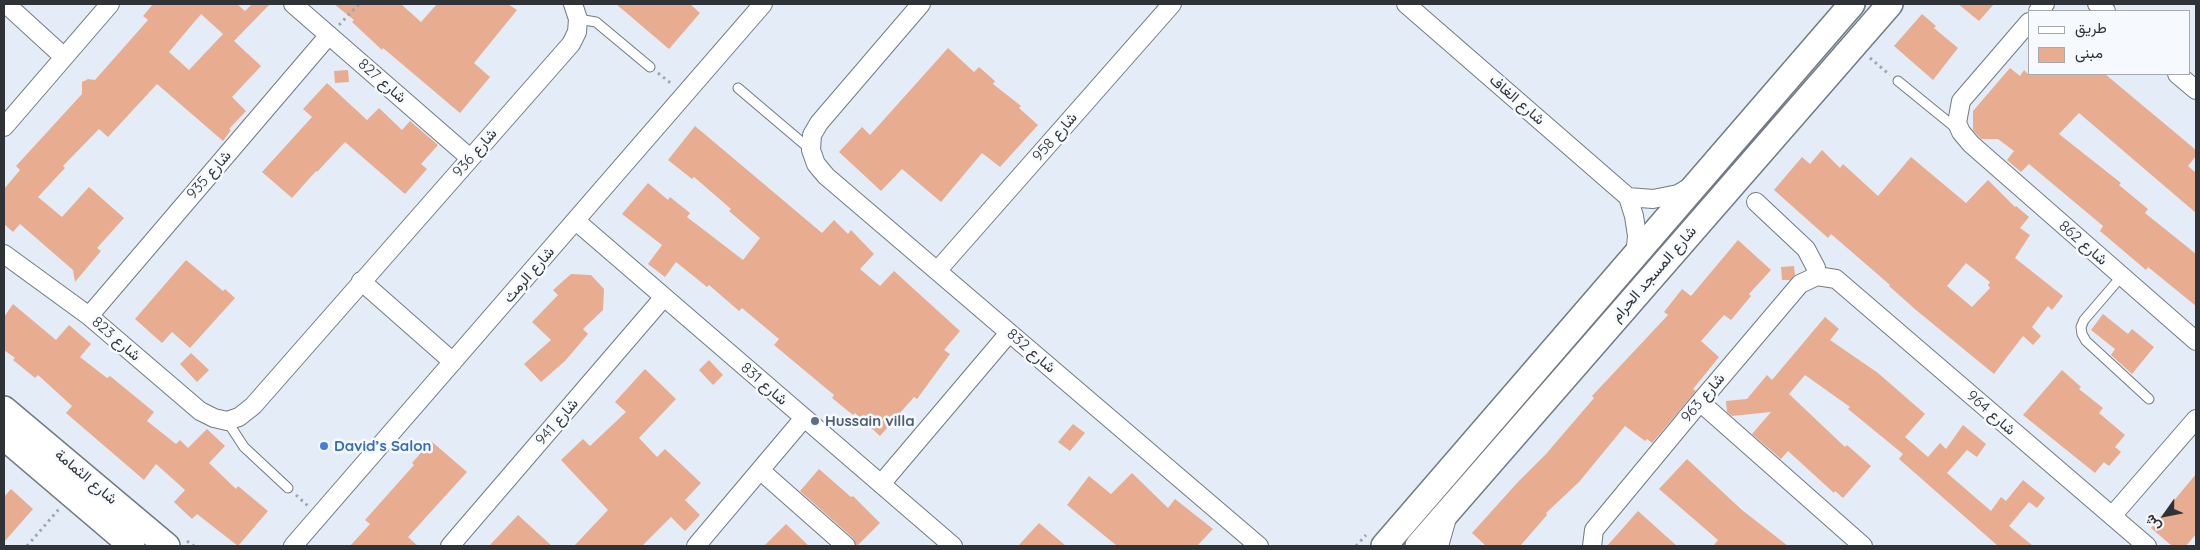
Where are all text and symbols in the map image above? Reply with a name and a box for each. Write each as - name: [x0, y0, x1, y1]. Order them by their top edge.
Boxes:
- legend: [2028, 10, 2190, 75]
- text: طريق: [2075, 18, 2107, 37]
- text: مبنى: [2075, 43, 2103, 62]
- street label: شارع 827: [354, 55, 410, 107]
- street label: شارع الغاف: [1486, 71, 1548, 129]
- street label: شارع 958: [1029, 109, 1081, 165]
- street label: شارع 936: [449, 125, 501, 181]
- street label: شارع 935: [183, 147, 235, 203]
- street label: شارع 862: [2055, 217, 2111, 269]
- street label: شارع المسجد الحرام: [1608, 223, 1700, 325]
- street label: شارع الرمث: [500, 243, 558, 307]
- street label: شارع 823: [88, 313, 144, 365]
- street label: شارع 832: [1003, 325, 1059, 377]
- street label: شارع 831: [737, 359, 791, 409]
- street label: شارع 963: [1677, 370, 1729, 426]
- street label: شارع 964: [1963, 387, 2019, 439]
- street label: شارع 941: [532, 395, 582, 449]
- place label: Hussain villa: [825, 412, 915, 430]
- marker: Hussain villa: [809, 415, 821, 427]
- place label: David’s Salon: [334, 437, 431, 455]
- marker: David’s Salon: [318, 440, 330, 452]
- street label: شارع الثمامة: [51, 446, 121, 508]
- north arrow: [2140, 490, 2190, 540]
- text: ش: [2140, 511, 2165, 535]

